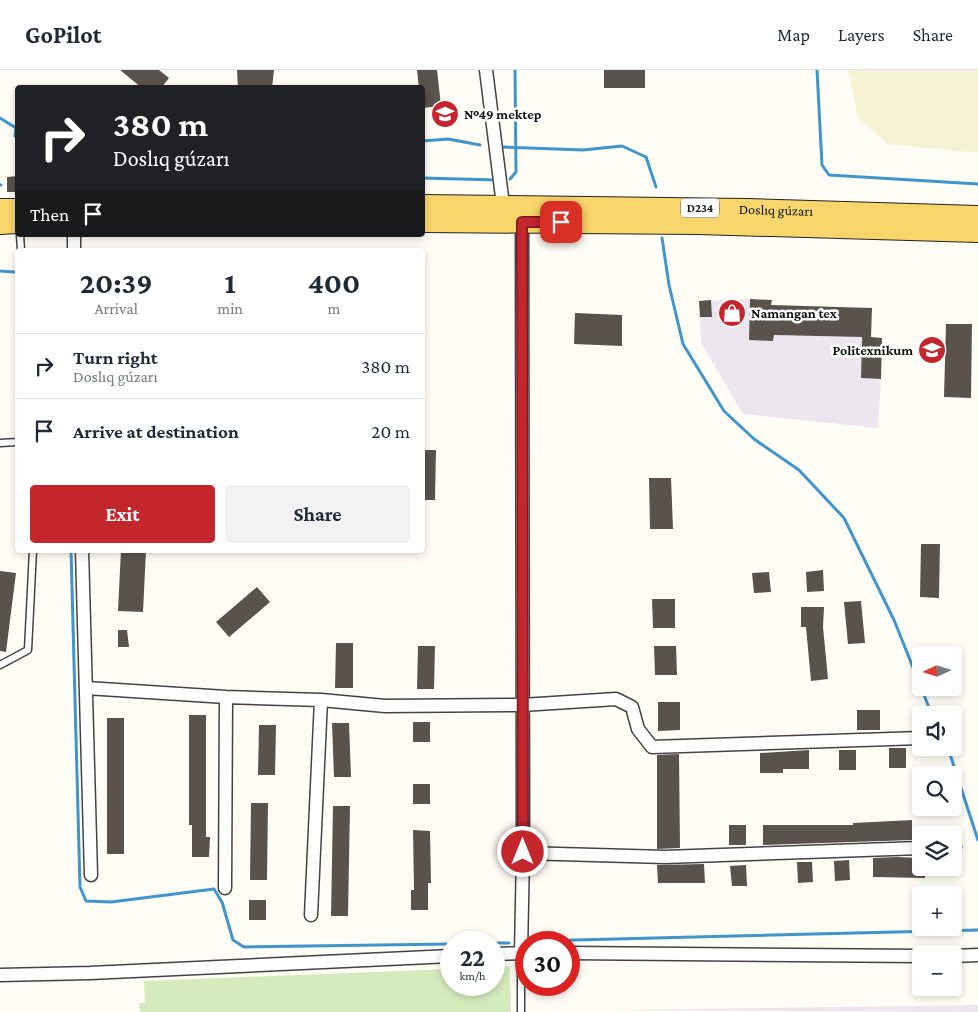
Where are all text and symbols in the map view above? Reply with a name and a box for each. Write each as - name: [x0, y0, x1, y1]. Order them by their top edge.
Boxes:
- text: GoPilot: [25, 21, 101, 48]
- text: Map: [777, 25, 810, 45]
- text: Layers: [838, 25, 885, 45]
- text: Share: [913, 25, 953, 45]
- school or university icon: №49 mektep: [430, 99, 460, 129]
- icon: right: [30, 105, 95, 170]
- text: 380 m: [113, 105, 208, 144]
- place label: №49 mektep: [464, 106, 542, 122]
- text: Doslıq gúzarı: [113, 146, 230, 171]
- road number: D234: [681, 198, 719, 218]
- icon: arrive: [79, 200, 107, 228]
- pin: [540, 201, 582, 243]
- street label: Doslıq gúzarı: [739, 201, 814, 219]
- text: Then: [30, 204, 69, 225]
- icon: arrive: [547, 208, 575, 236]
- text: 20:39: [80, 266, 153, 299]
- text: 1: [225, 266, 236, 299]
- text: 400: [308, 266, 360, 299]
- shop icon: Namangan tex: [717, 298, 747, 328]
- text: Arrival: [94, 300, 138, 317]
- text: min: [217, 300, 243, 317]
- text: m: [328, 300, 340, 317]
- place label: Namangan tex: [751, 305, 838, 321]
- school or university icon: Politexnikum: [917, 335, 947, 365]
- place label: Politexnikum: [832, 342, 913, 358]
- text: Turn right: [73, 347, 158, 368]
- icon: right: [30, 352, 58, 380]
- text: 380 m: [361, 356, 410, 377]
- text: Doslıq gúzarı: [73, 368, 158, 385]
- icon: arrive: [30, 417, 58, 445]
- text: Arrive at destination: [73, 421, 239, 442]
- text: 20 m: [371, 421, 410, 442]
- button: Exit: [30, 485, 215, 543]
- button: Share: [225, 485, 410, 543]
- north arrow: [912, 646, 962, 696]
- map controls: [912, 646, 962, 996]
- button: sound: [912, 706, 962, 756]
- button: search: [912, 766, 962, 816]
- position arrow: [496, 825, 548, 877]
- button: layers: [912, 826, 962, 876]
- button: +: [912, 886, 962, 936]
- speed limit sign: 30: [515, 931, 580, 996]
- text: 22: [460, 944, 485, 971]
- button: −: [912, 946, 962, 996]
- text: km/h: [460, 969, 485, 983]

